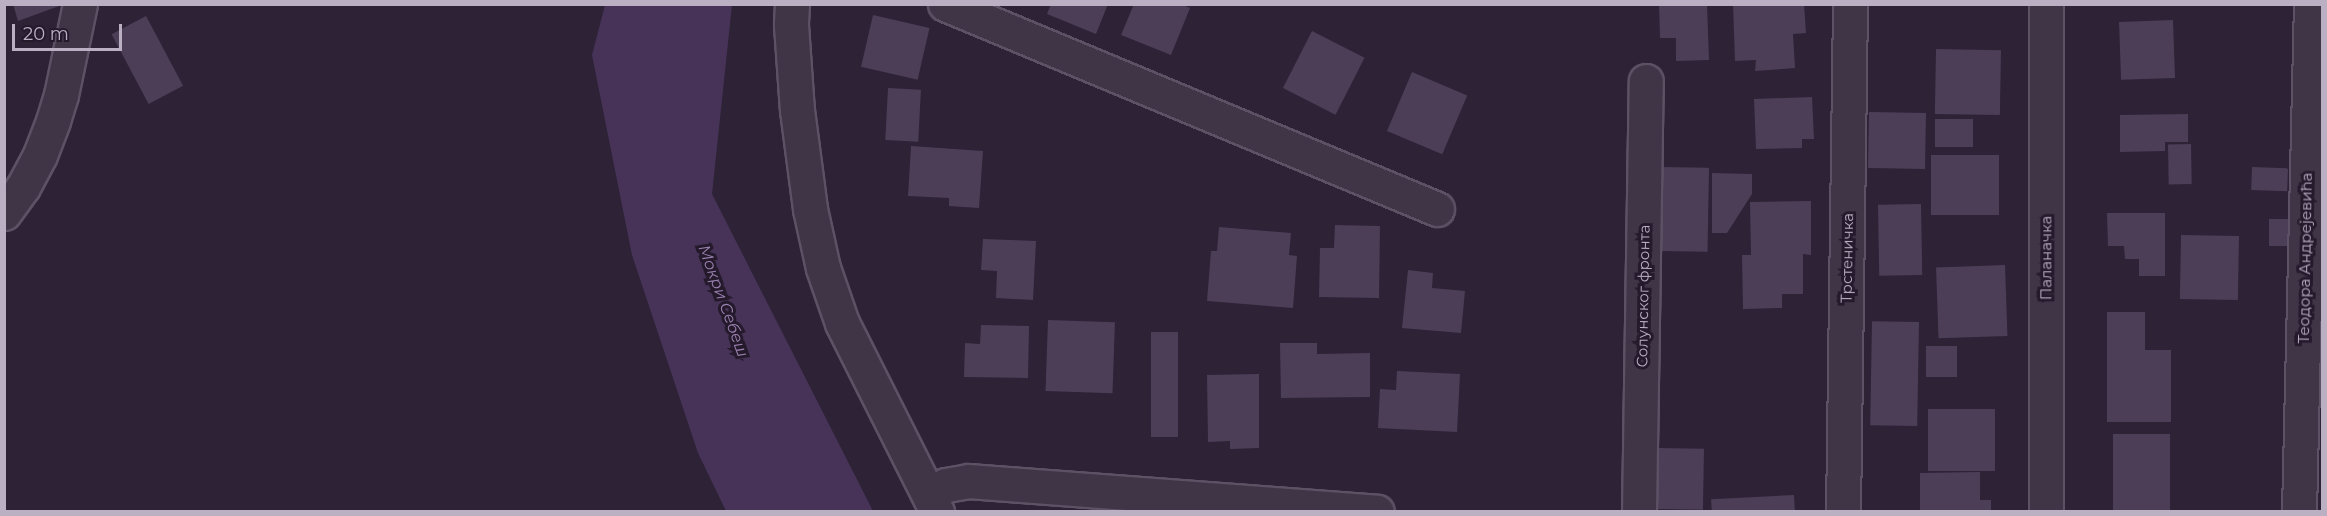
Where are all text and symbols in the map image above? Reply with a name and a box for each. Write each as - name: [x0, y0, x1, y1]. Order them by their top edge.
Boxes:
- scale bar: [15, 12, 124, 50]
- text: 20 m: [23, 23, 69, 45]
- street label: Теодора Андрејевића: [2295, 172, 2315, 344]
- street label: Трстеничка: [1837, 213, 1857, 303]
- street label: Паланачка: [2037, 216, 2055, 300]
- street label: Солунског фронта: [1633, 224, 1653, 368]
- water label: Мокри Себеш: [694, 242, 752, 360]

